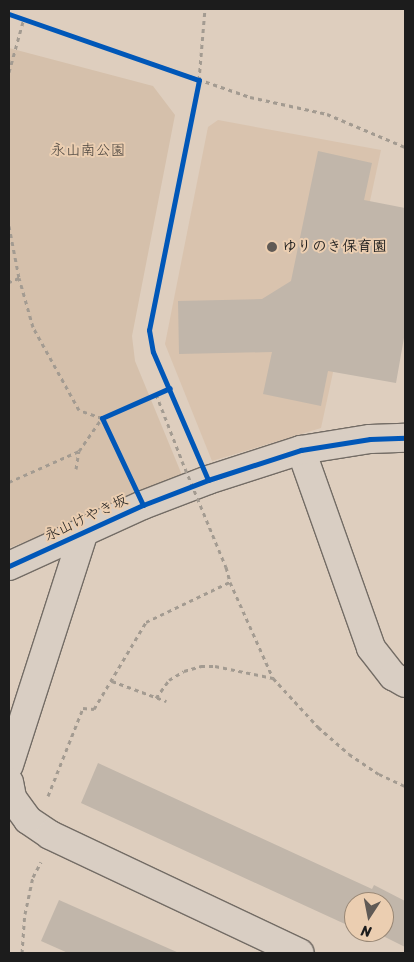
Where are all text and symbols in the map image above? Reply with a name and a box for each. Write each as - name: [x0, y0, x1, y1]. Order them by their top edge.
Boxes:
- park label: 永山南公園: [51, 142, 125, 160]
- place label: ゆりのき保育園: [282, 238, 387, 256]
- marker: ゆりのき保育園: [266, 241, 278, 253]
- street label: 永山けやき坂: [41, 491, 131, 545]
- north arrow: [344, 892, 394, 942]
- text: N: [359, 918, 373, 944]

